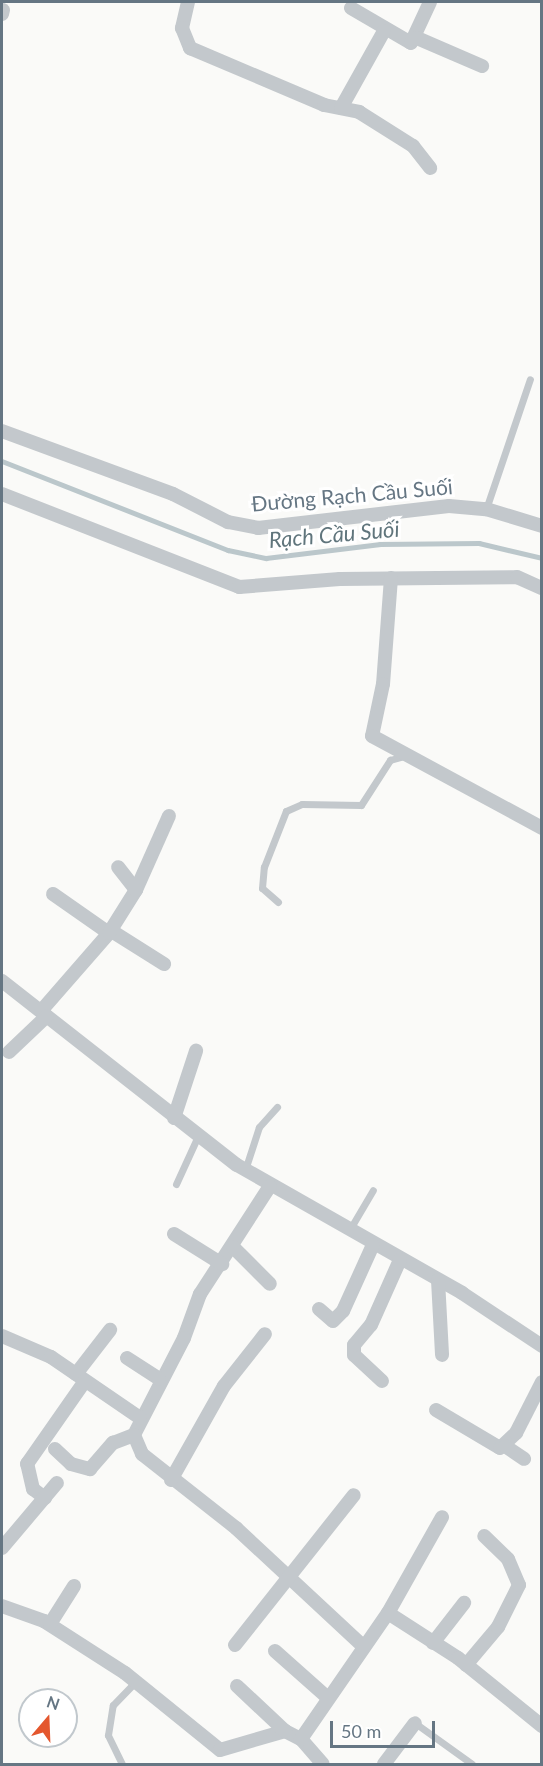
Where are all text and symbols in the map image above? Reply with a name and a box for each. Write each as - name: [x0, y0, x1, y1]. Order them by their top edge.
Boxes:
- street label: Đường Rạch Cầu Suối: [250, 474, 454, 516]
- water label: Rạch Cầu Suối: [268, 515, 400, 553]
- north arrow: [18, 1688, 78, 1748]
- text: N: [44, 1691, 62, 1713]
- scale bar: [333, 1709, 438, 1747]
- text: 50 m: [341, 1720, 381, 1742]

